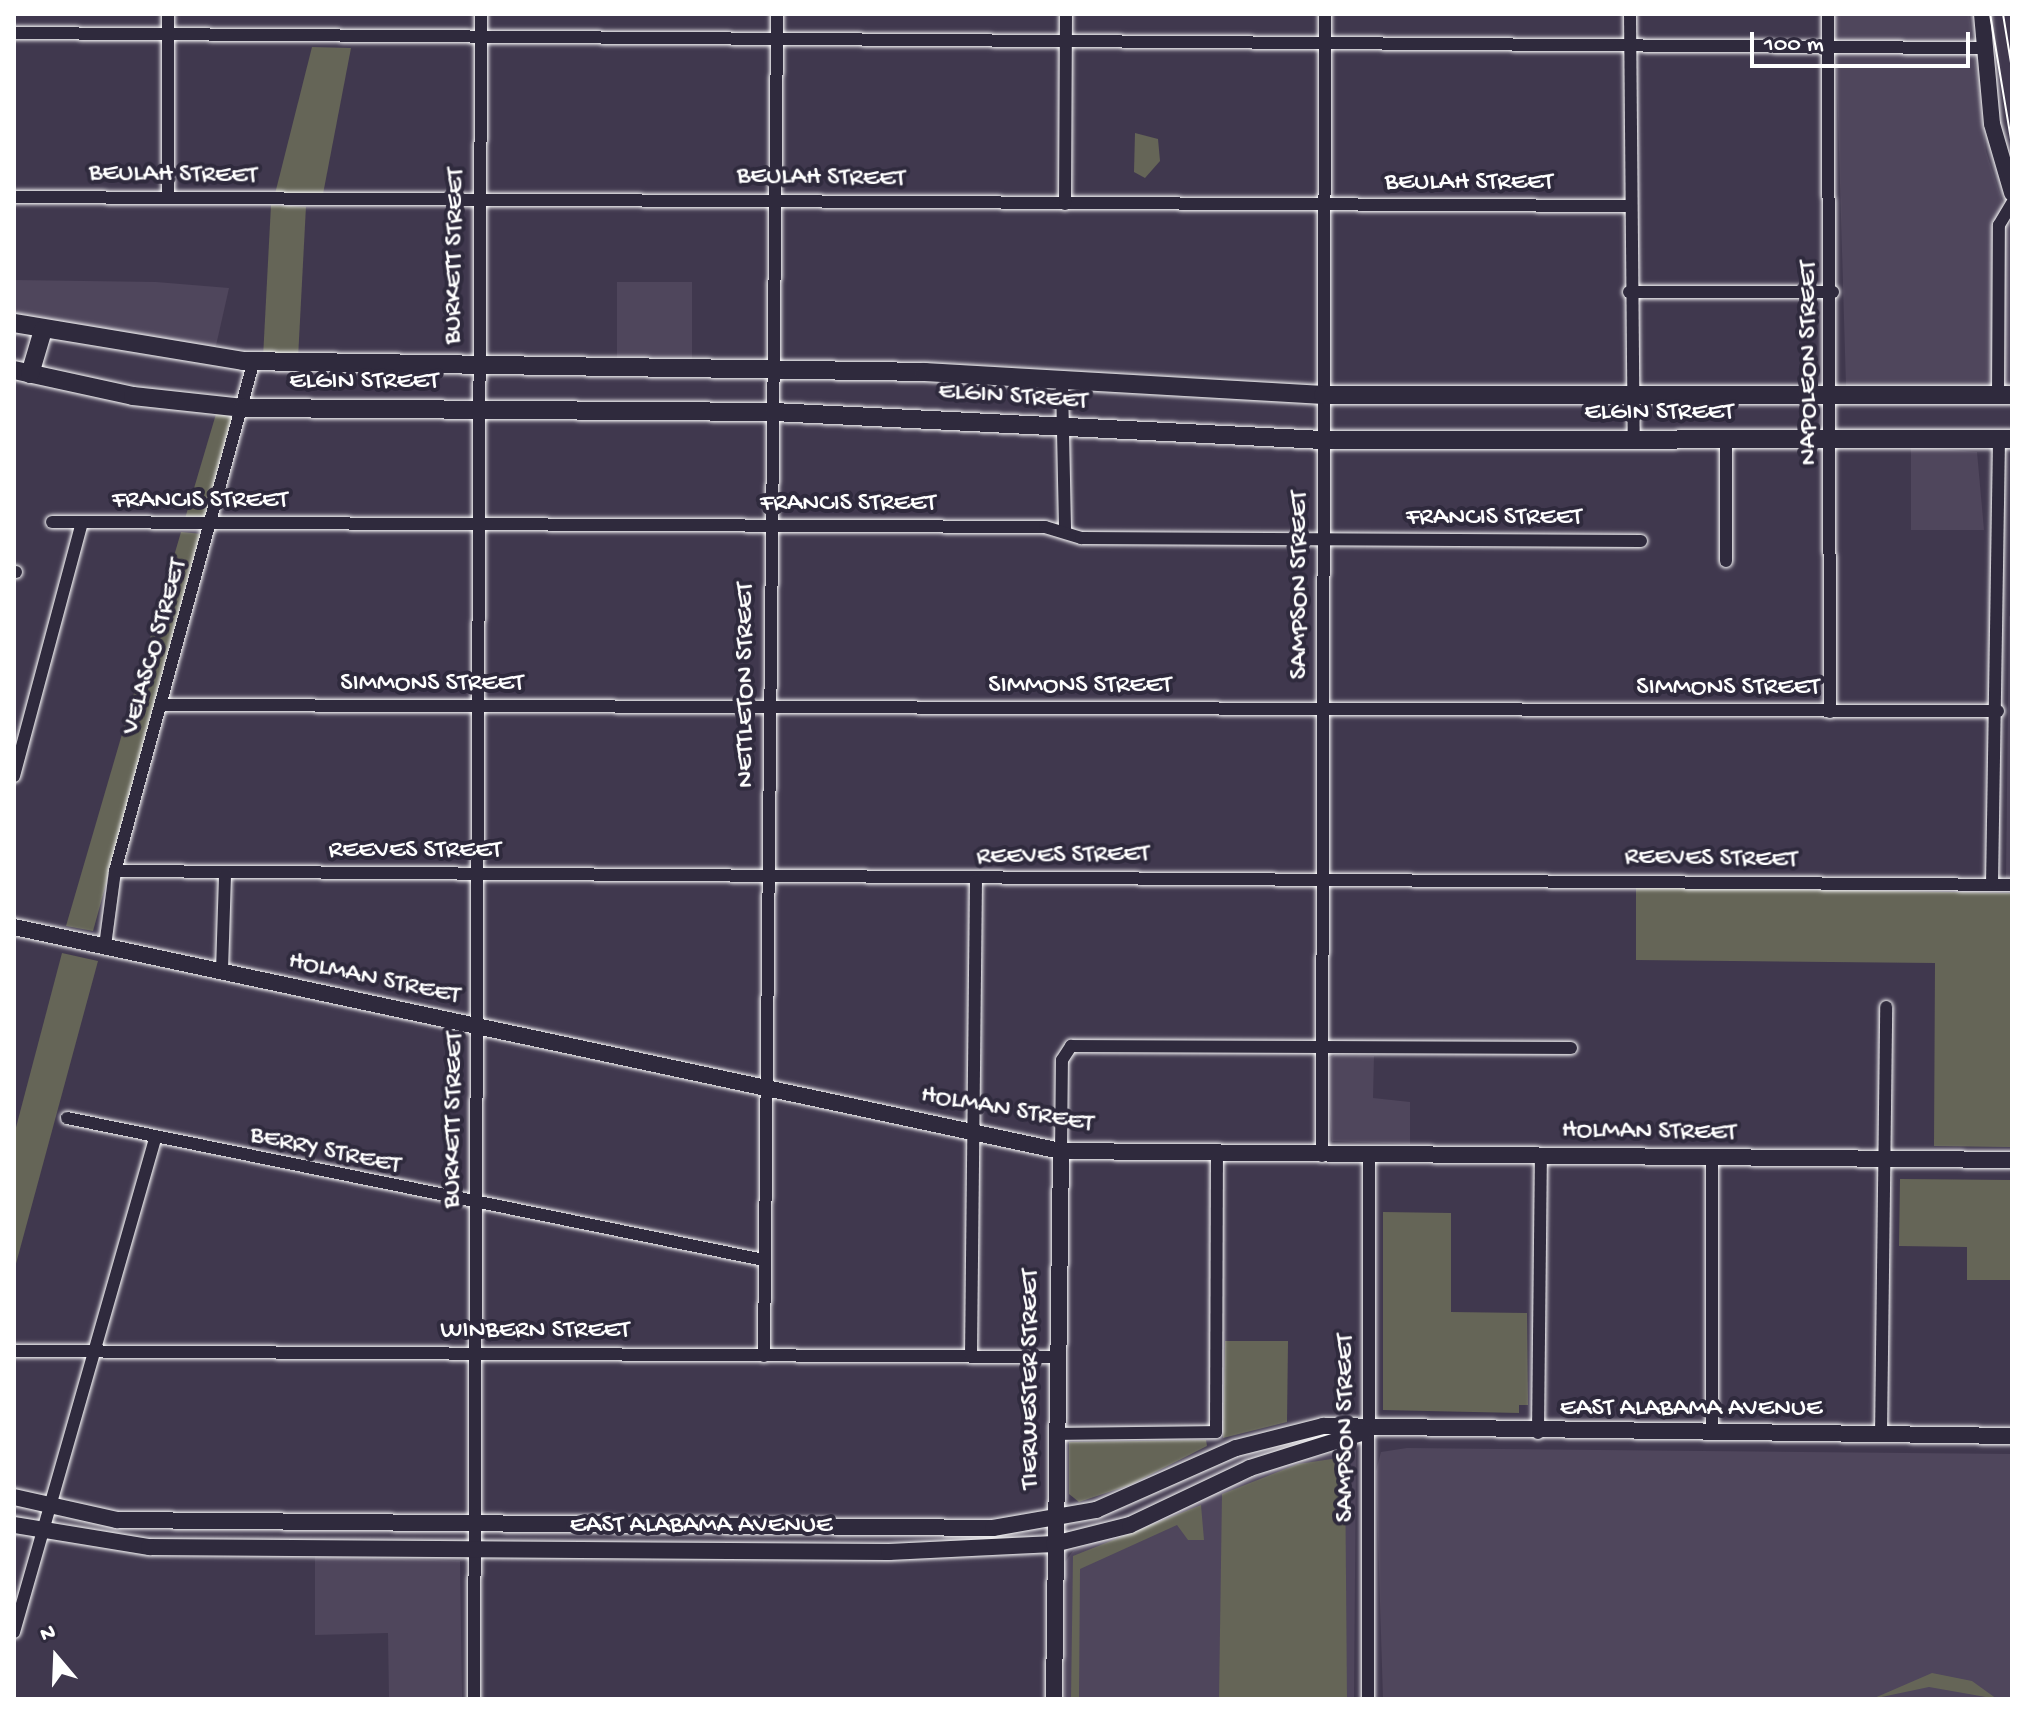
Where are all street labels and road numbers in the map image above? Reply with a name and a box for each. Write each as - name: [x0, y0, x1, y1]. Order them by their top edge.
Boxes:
- street label: BEULAH STREET: [89, 159, 257, 193]
- street label: BEULAH STREET: [737, 162, 905, 196]
- street label: BURKETT STREET: [439, 167, 473, 345]
- street label: BEULAH STREET: [1385, 168, 1553, 200]
- street label: NAPOLEON STREET: [1794, 261, 1826, 465]
- street label: ELGIN STREET: [289, 367, 439, 399]
- street label: ELGIN STREET: [937, 377, 1089, 419]
- street label: ELGIN STREET: [1584, 398, 1734, 430]
- street label: FRANCIS STREET: [112, 486, 288, 518]
- street label: FRANCIS STREET: [760, 489, 936, 521]
- street label: SAMPSON STREET: [1285, 491, 1317, 679]
- street label: FRANCIS STREET: [1406, 503, 1582, 535]
- street label: VELASCO STREET: [116, 555, 196, 739]
- street label: NETTLETON STREET: [731, 582, 763, 788]
- street label: SIMMONS STREET: [340, 669, 524, 701]
- street label: SIMMONS STREET: [988, 671, 1172, 703]
- street label: SIMMONS STREET: [1636, 673, 1820, 705]
- street label: REEVES STREET: [329, 836, 501, 868]
- street label: REEVES STREET: [976, 840, 1150, 874]
- street label: REEVES STREET: [1624, 843, 1798, 877]
- street label: HOLMAN STREET: [285, 947, 463, 1013]
- street label: BURKETT STREET: [438, 1031, 472, 1209]
- street label: HOLMAN STREET: [918, 1080, 1096, 1142]
- street label: HOLMAN STREET: [1561, 1116, 1737, 1150]
- street label: BERRY STREET: [247, 1121, 403, 1183]
- street label: TIERWESTER STREET: [1016, 1269, 1048, 1489]
- street label: WINBERN STREET: [440, 1316, 630, 1348]
- street label: SAMPSON STREET: [1331, 1334, 1363, 1522]
- street label: EAST ALABAMA AVENUE: [1560, 1394, 1822, 1426]
- street label: EAST ALABAMA AVENUE: [570, 1511, 832, 1543]

